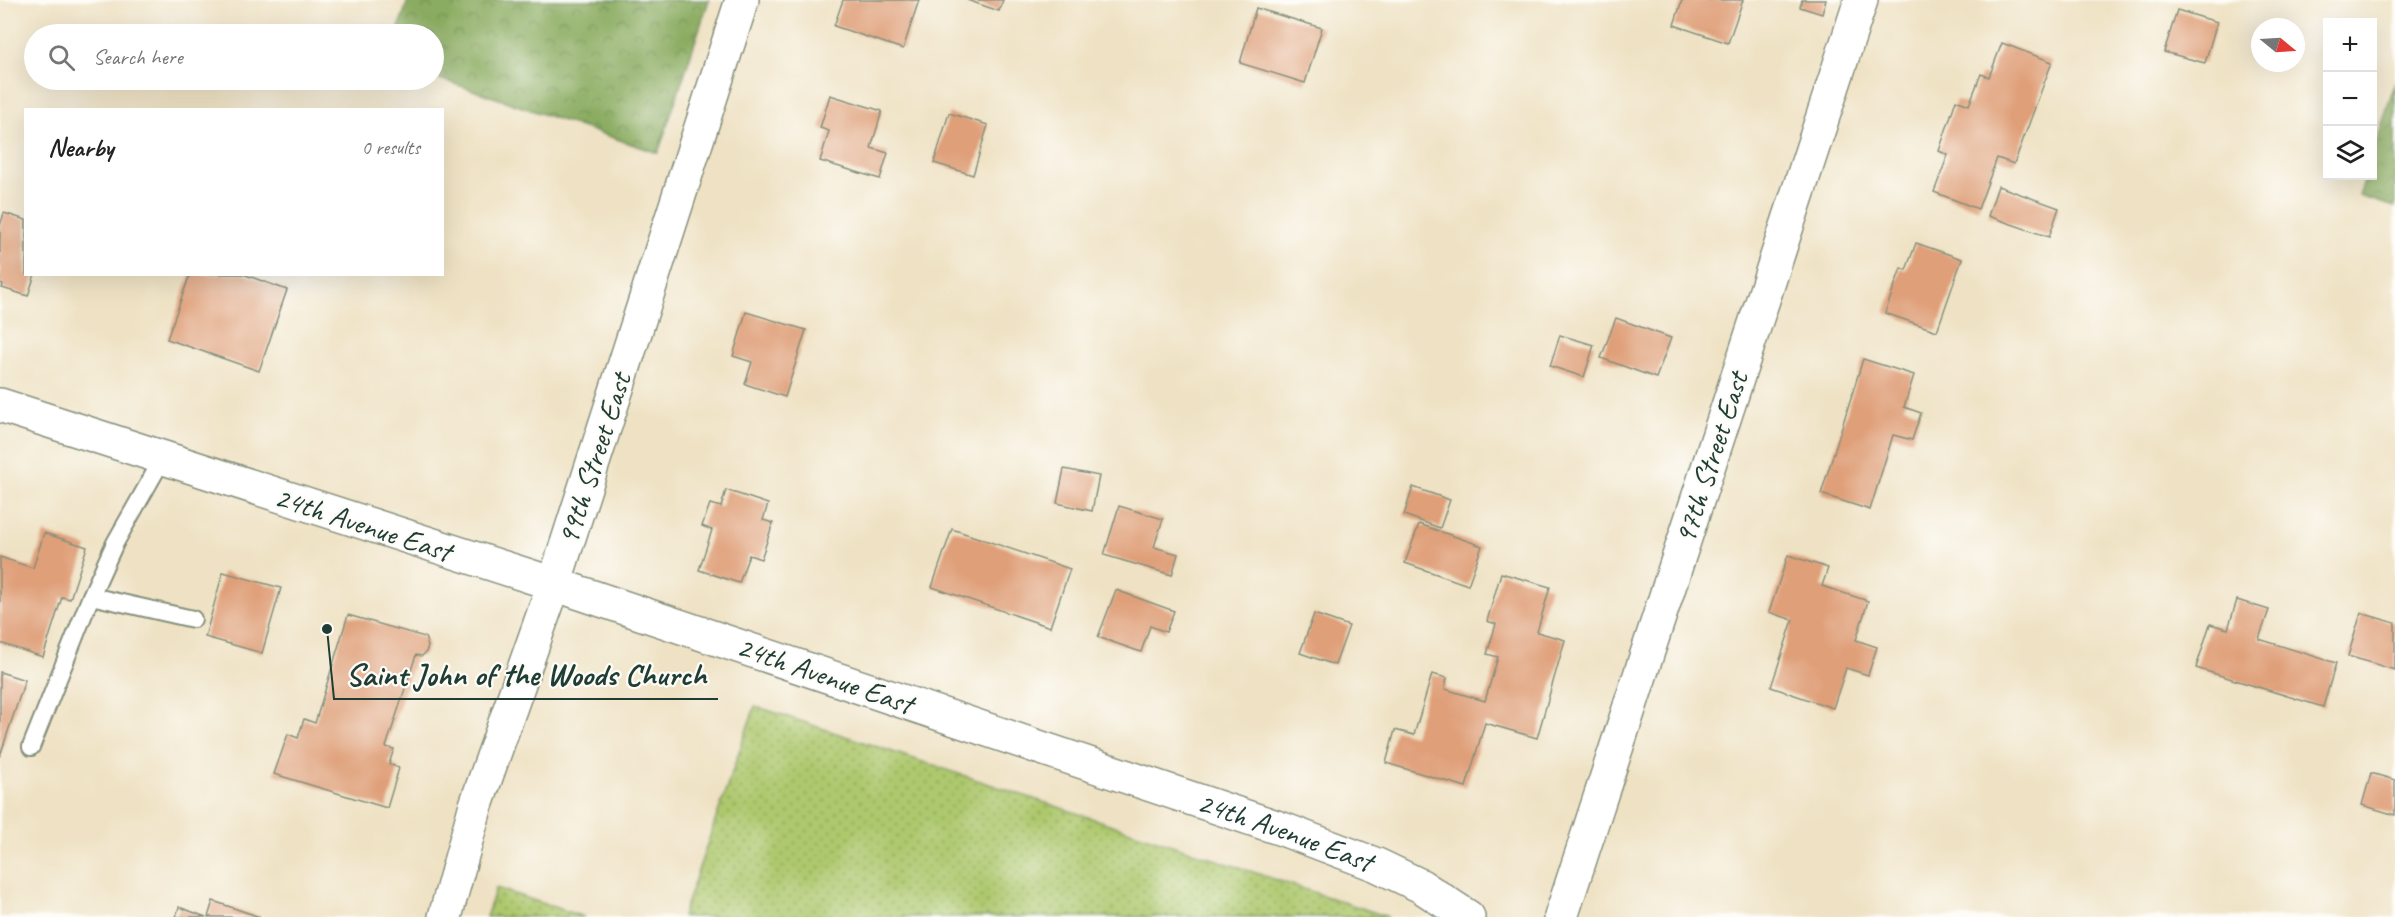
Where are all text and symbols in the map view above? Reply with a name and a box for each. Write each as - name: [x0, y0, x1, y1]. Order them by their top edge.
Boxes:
- north arrow: [2251, 18, 2305, 72]
- map controls: [2323, 18, 2377, 180]
- button: +: [2323, 18, 2377, 72]
- search box: [24, 24, 444, 90]
- icon: search: [45, 41, 78, 74]
- text: Search here: [93, 43, 183, 71]
- button: −: [2323, 72, 2377, 126]
- button: layers: [2323, 126, 2377, 180]
- text: Nearby: [48, 131, 113, 164]
- text: 0 results: [361, 135, 420, 160]
- street label: 97th Street East: [1665, 364, 1758, 549]
- street label: 99th Street East: [548, 365, 641, 550]
- street label: 24th Avenue East: [270, 478, 460, 572]
- street label: 24th Avenue East: [732, 627, 922, 724]
- callout: Saint John of the Woods Church: [334, 649, 718, 699]
- text: Saint John of the Woods Church: [346, 654, 708, 695]
- street label: 24th Avenue East: [1193, 783, 1382, 882]

